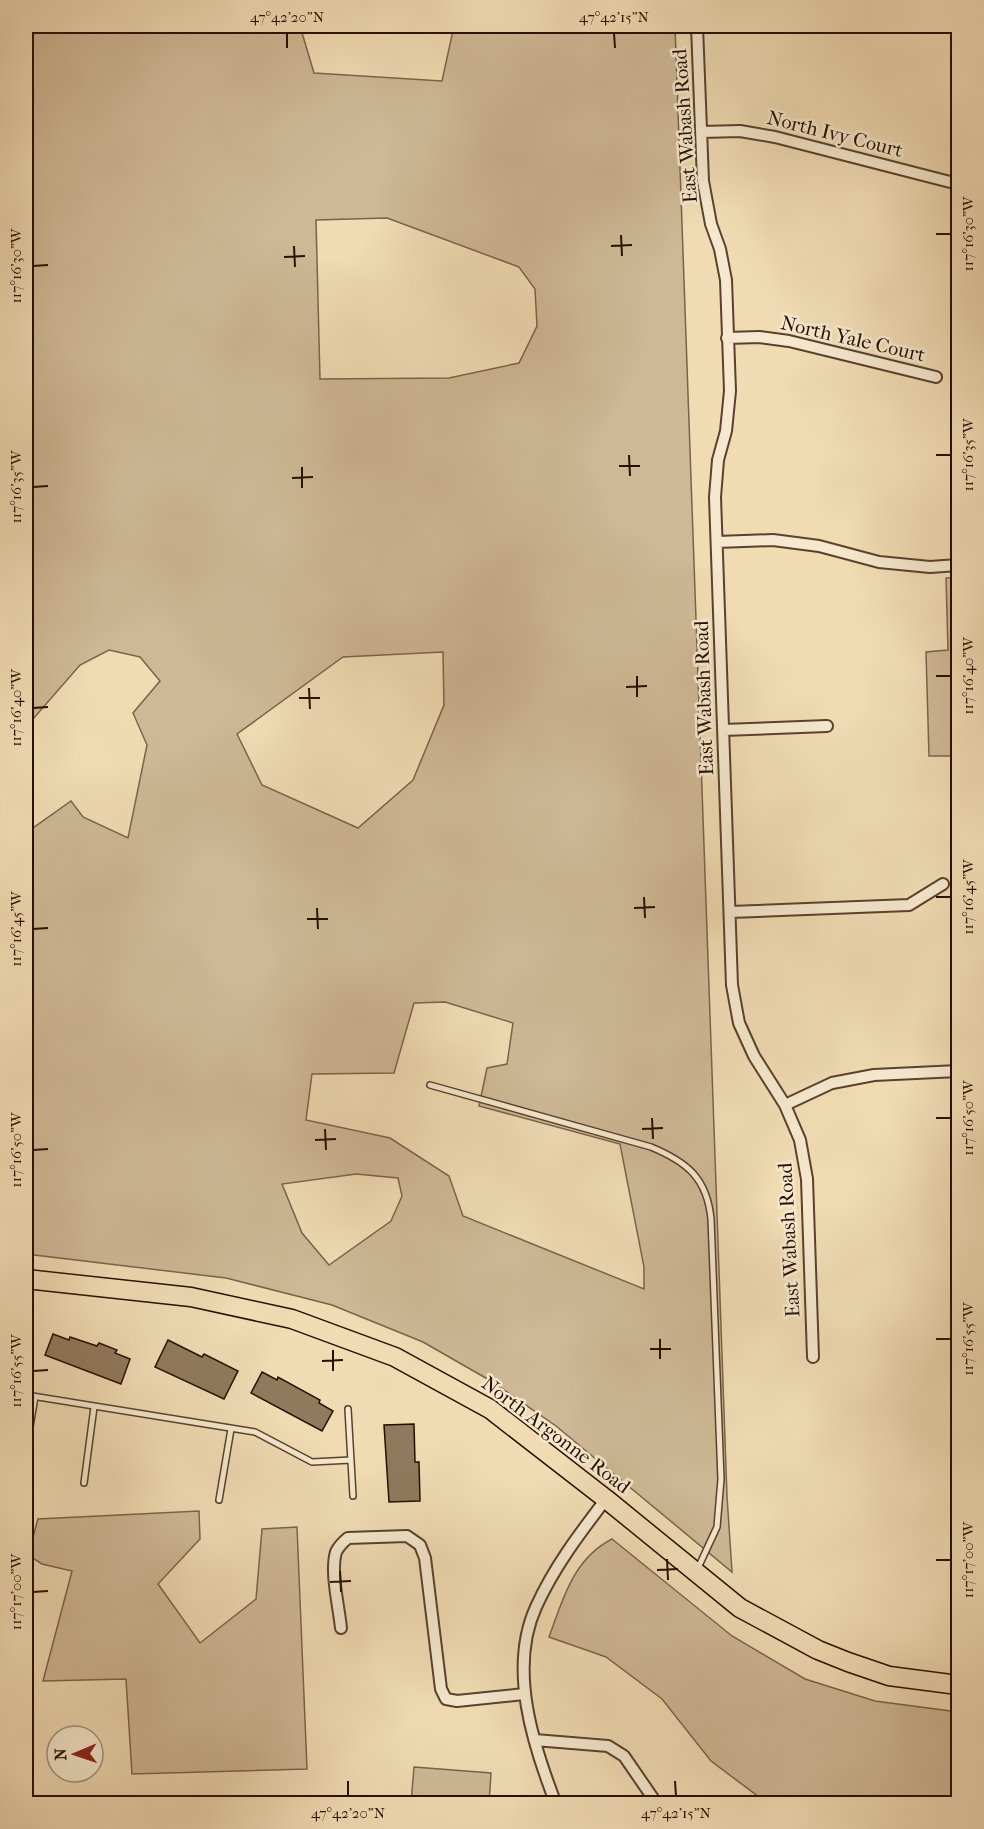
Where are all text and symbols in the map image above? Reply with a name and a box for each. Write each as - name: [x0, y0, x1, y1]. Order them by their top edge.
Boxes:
- text: 47°42'20"N: [250, 8, 325, 26]
- text: 47°42'15"N: [579, 8, 650, 26]
- street label: East Wabash Road: [668, 47, 702, 204]
- street label: North Ivy Court: [765, 106, 905, 162]
- text: 117°16'30"W: [959, 195, 977, 272]
- text: 117°16'30"W: [7, 227, 25, 304]
- street label: North Yale Court: [779, 311, 927, 367]
- text: 117°16'35"W: [959, 417, 977, 492]
- text: 117°16'35"W: [7, 449, 25, 524]
- street label: East Wabash Road: [690, 619, 718, 776]
- text: 117°16'40"W: [959, 636, 977, 715]
- text: 117°16'40"W: [7, 668, 25, 747]
- text: 117°16'45"W: [959, 858, 977, 935]
- text: 117°16'45"W: [7, 890, 25, 967]
- text: 117°16'50"W: [959, 1079, 977, 1156]
- text: 117°16'50"W: [7, 1111, 25, 1188]
- street label: East Wabash Road: [773, 1161, 805, 1318]
- text: 117°16'55"W: [959, 1301, 977, 1376]
- text: 117°16'55"W: [7, 1333, 25, 1408]
- street label: North Argonne Road: [477, 1372, 636, 1499]
- text: 117°17'00"W: [959, 1521, 977, 1598]
- text: 117°17'00"W: [7, 1553, 25, 1630]
- north arrow: [45, 1724, 105, 1784]
- text: N: [51, 1747, 70, 1761]
- text: 47°42'20"N: [311, 1804, 386, 1822]
- text: 47°42'15"N: [641, 1804, 712, 1822]

